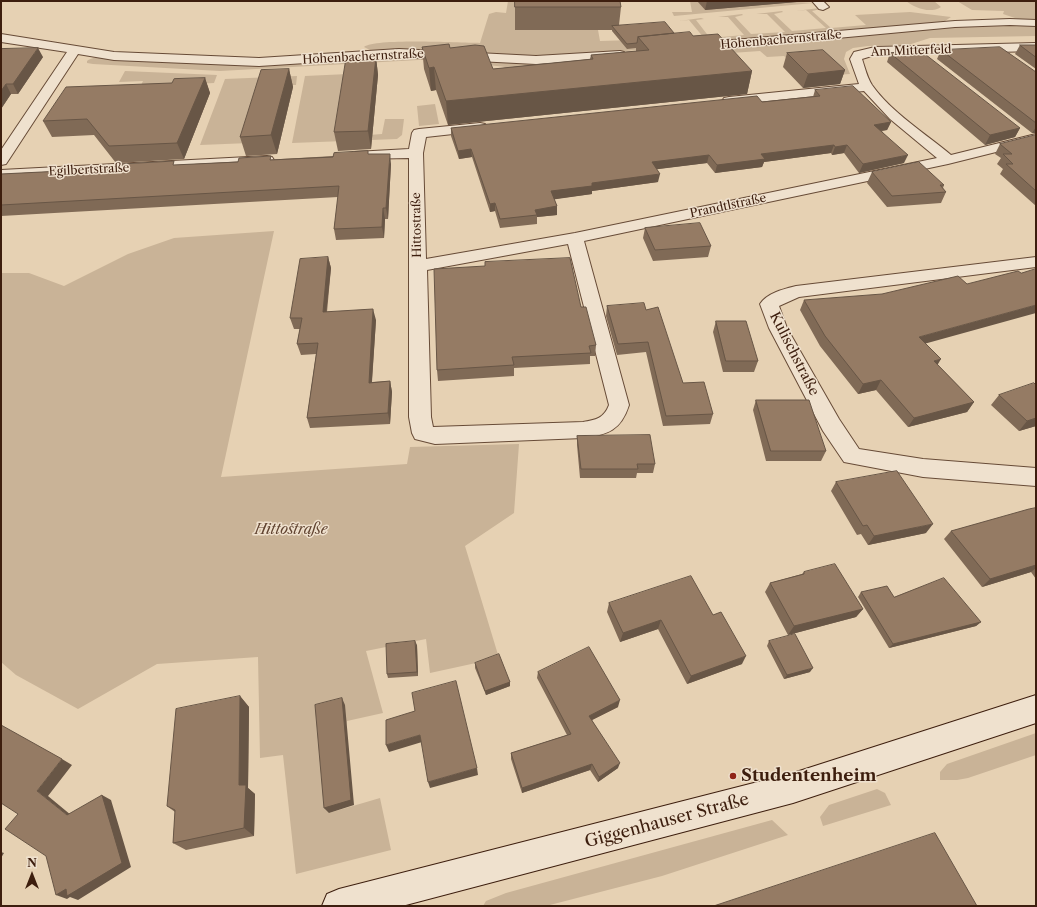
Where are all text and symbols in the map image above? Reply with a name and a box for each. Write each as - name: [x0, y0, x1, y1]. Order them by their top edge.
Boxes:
- street label: Hohenbachernstraße: [720, 28, 842, 52]
- street label: Am Mitterfeld: [870, 42, 952, 60]
- street label: Hohenbachernstraße: [302, 47, 424, 67]
- street label: Egilbertstraße: [48, 161, 130, 179]
- street label: Prandtlstraße: [689, 191, 767, 221]
- street label: Hittostraße: [409, 192, 425, 258]
- street label: Kulischstraße: [766, 309, 822, 399]
- park label: Hittostraße: [255, 522, 327, 538]
- place label: Studentenheim: [741, 766, 877, 786]
- marker: Studentenheim: [728, 771, 738, 781]
- street label: Giggenhauser Straße: [583, 789, 751, 853]
- north arrow: [12, 855, 52, 895]
- text: N: [27, 856, 37, 870]

